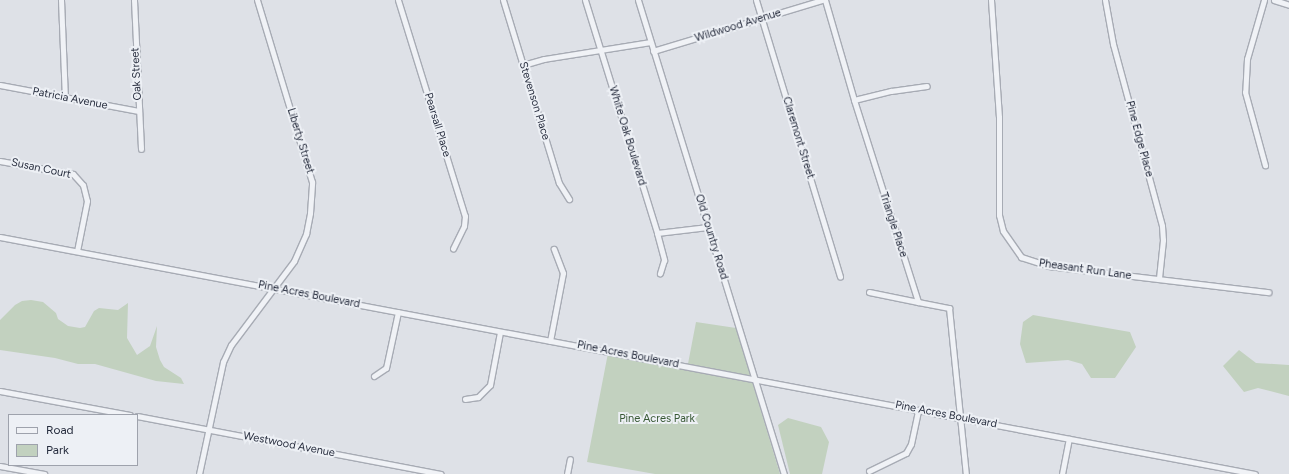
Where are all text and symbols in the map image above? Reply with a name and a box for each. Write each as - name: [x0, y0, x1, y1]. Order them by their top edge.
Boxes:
- street label: Wildwood Avenue: [693, 7, 783, 45]
- street label: Oak Street: [129, 47, 145, 101]
- street label: Stevenson Place: [516, 60, 552, 142]
- street label: Patricia Avenue: [31, 85, 109, 113]
- street label: White Oak Boulevard: [606, 85, 648, 187]
- street label: Pearsall Place: [421, 91, 453, 159]
- street label: Claremont Street: [779, 95, 817, 181]
- street label: Pine Edge Place: [1122, 99, 1156, 179]
- street label: Liberty Street: [284, 107, 316, 175]
- street label: Susan Court: [10, 156, 72, 182]
- street label: Triangle Place: [876, 191, 910, 259]
- street label: Old Country Road: [692, 193, 730, 281]
- street label: Pheasant Run Lane: [1038, 257, 1132, 283]
- street label: Pine Acres Boulevard: [257, 279, 361, 311]
- street label: Pine Acres Boulevard: [576, 339, 680, 371]
- street label: Pine Acres Boulevard: [894, 399, 998, 431]
- park label: Pine Acres Park: [619, 412, 695, 426]
- legend: [8, 414, 138, 466]
- text: Road: [46, 423, 74, 437]
- street label: Westwood Avenue: [242, 430, 336, 460]
- text: Park: [46, 443, 69, 457]

